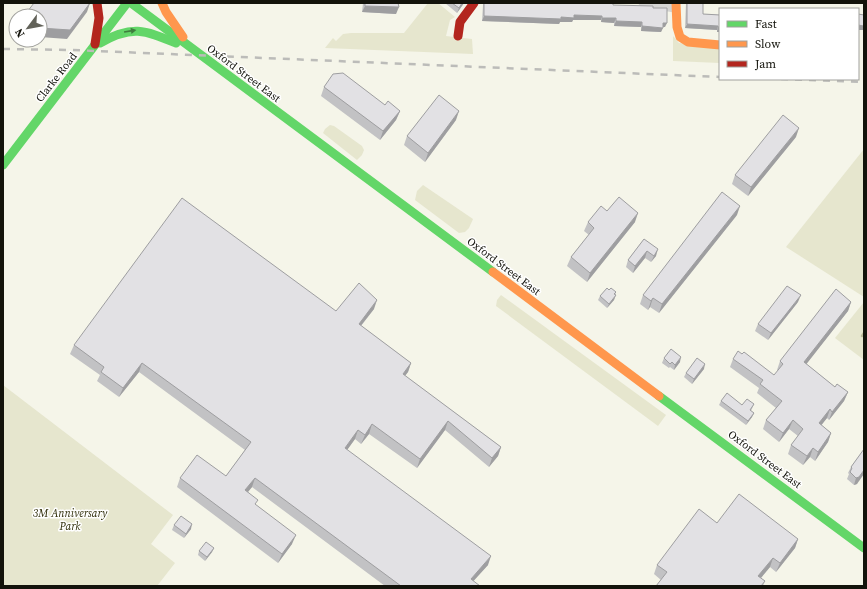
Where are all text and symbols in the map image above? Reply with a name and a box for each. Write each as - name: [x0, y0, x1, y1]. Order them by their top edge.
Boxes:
- north arrow: [8, 8, 48, 48]
- legend: [719, 8, 859, 80]
- text: Fast: [755, 16, 777, 32]
- text: N: [11, 26, 28, 40]
- one-way arrow: [124, 28, 136, 34]
- text: Slow: [755, 36, 781, 52]
- street label: Oxford Street East: [204, 41, 284, 106]
- street label: Clarke Road: [32, 49, 81, 105]
- text: Jam: [754, 56, 776, 72]
- street label: Oxford Street East: [464, 234, 544, 299]
- street label: Oxford Street East: [725, 427, 805, 492]
- park label: 3M Anniversary Park: [33, 506, 108, 534]

